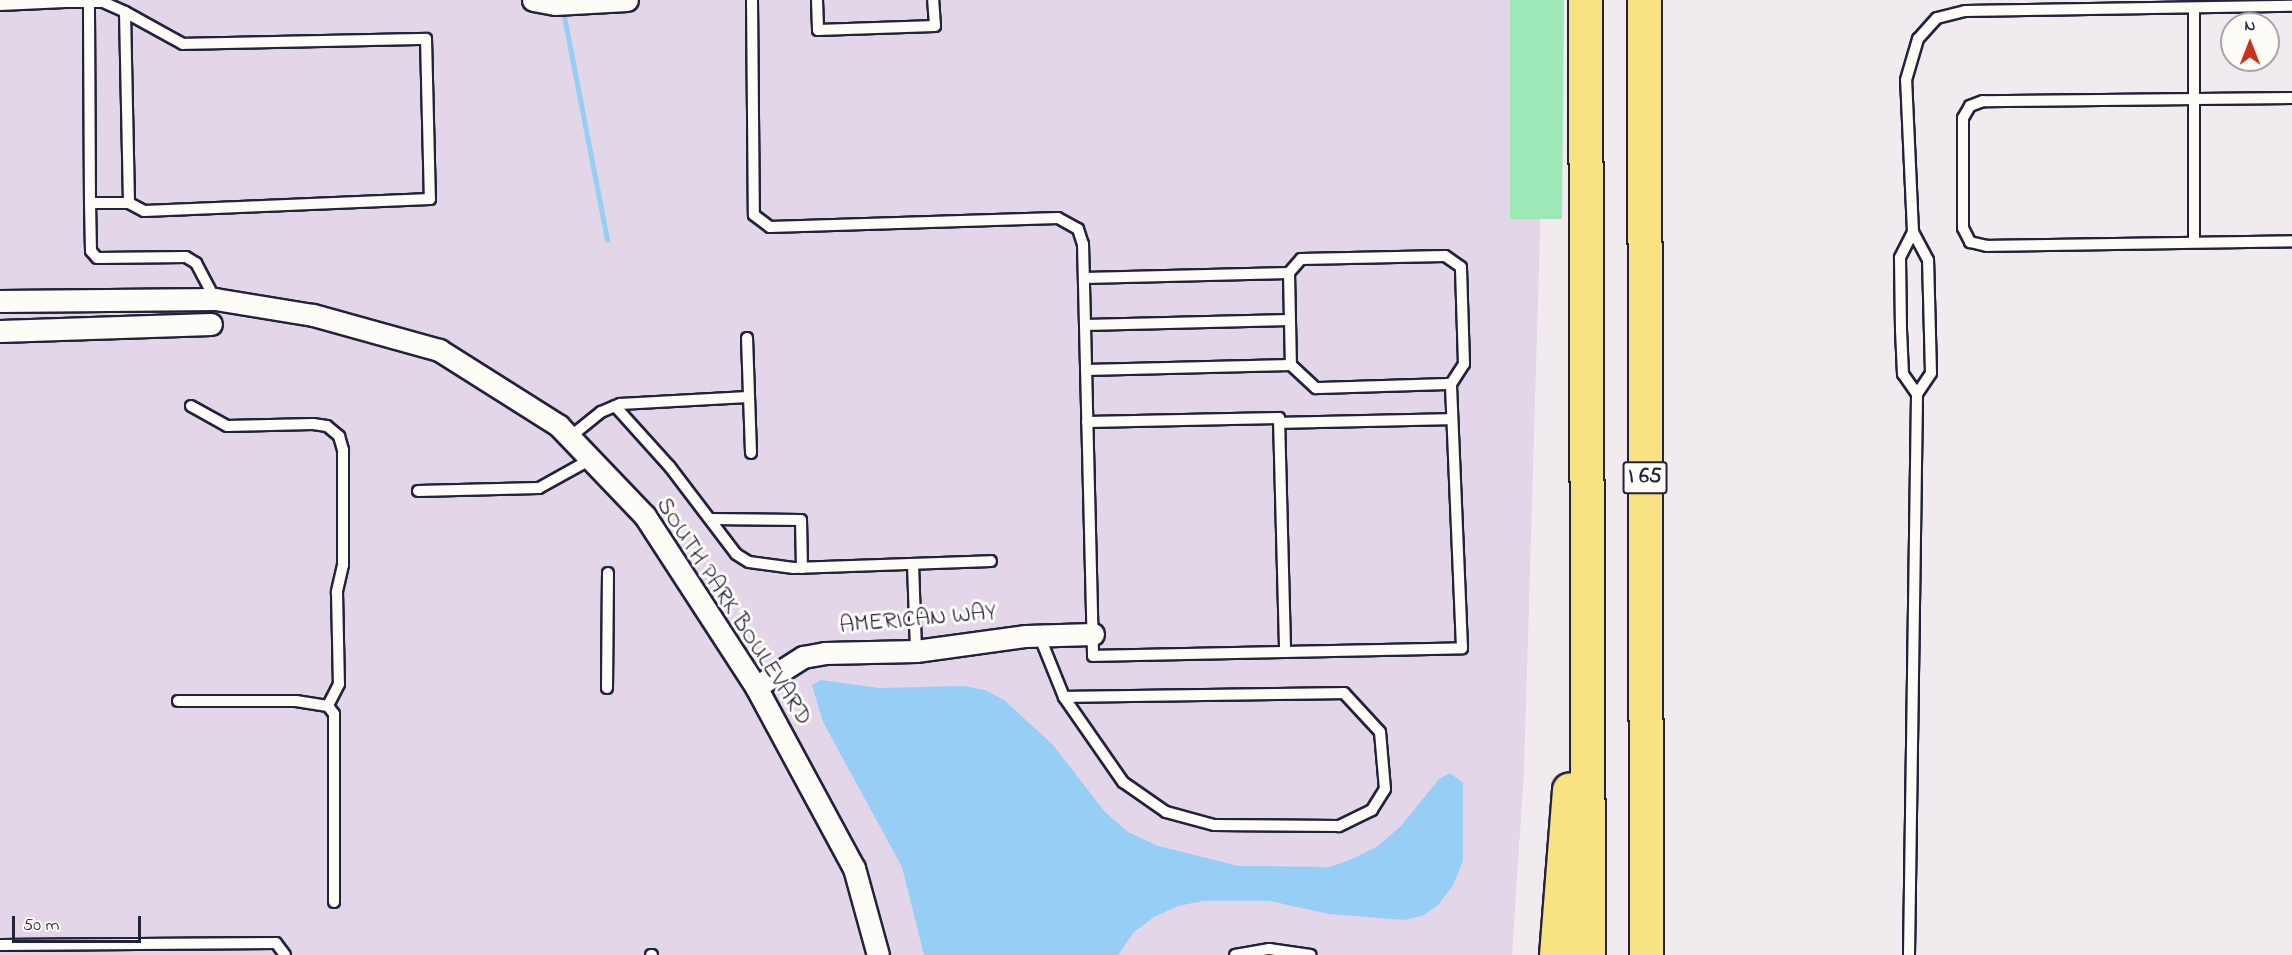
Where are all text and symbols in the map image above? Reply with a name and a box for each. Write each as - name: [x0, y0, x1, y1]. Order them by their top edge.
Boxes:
- north arrow: [2220, 12, 2280, 72]
- text: N: [2245, 14, 2255, 38]
- road number: I 65: [1622, 459, 1668, 497]
- street label: SOUTH PARK BOULEVARD: [649, 493, 817, 731]
- street label: AMERICAN WAY: [838, 599, 998, 641]
- scale bar: [15, 904, 144, 942]
- text: 50 m: [23, 913, 60, 939]

